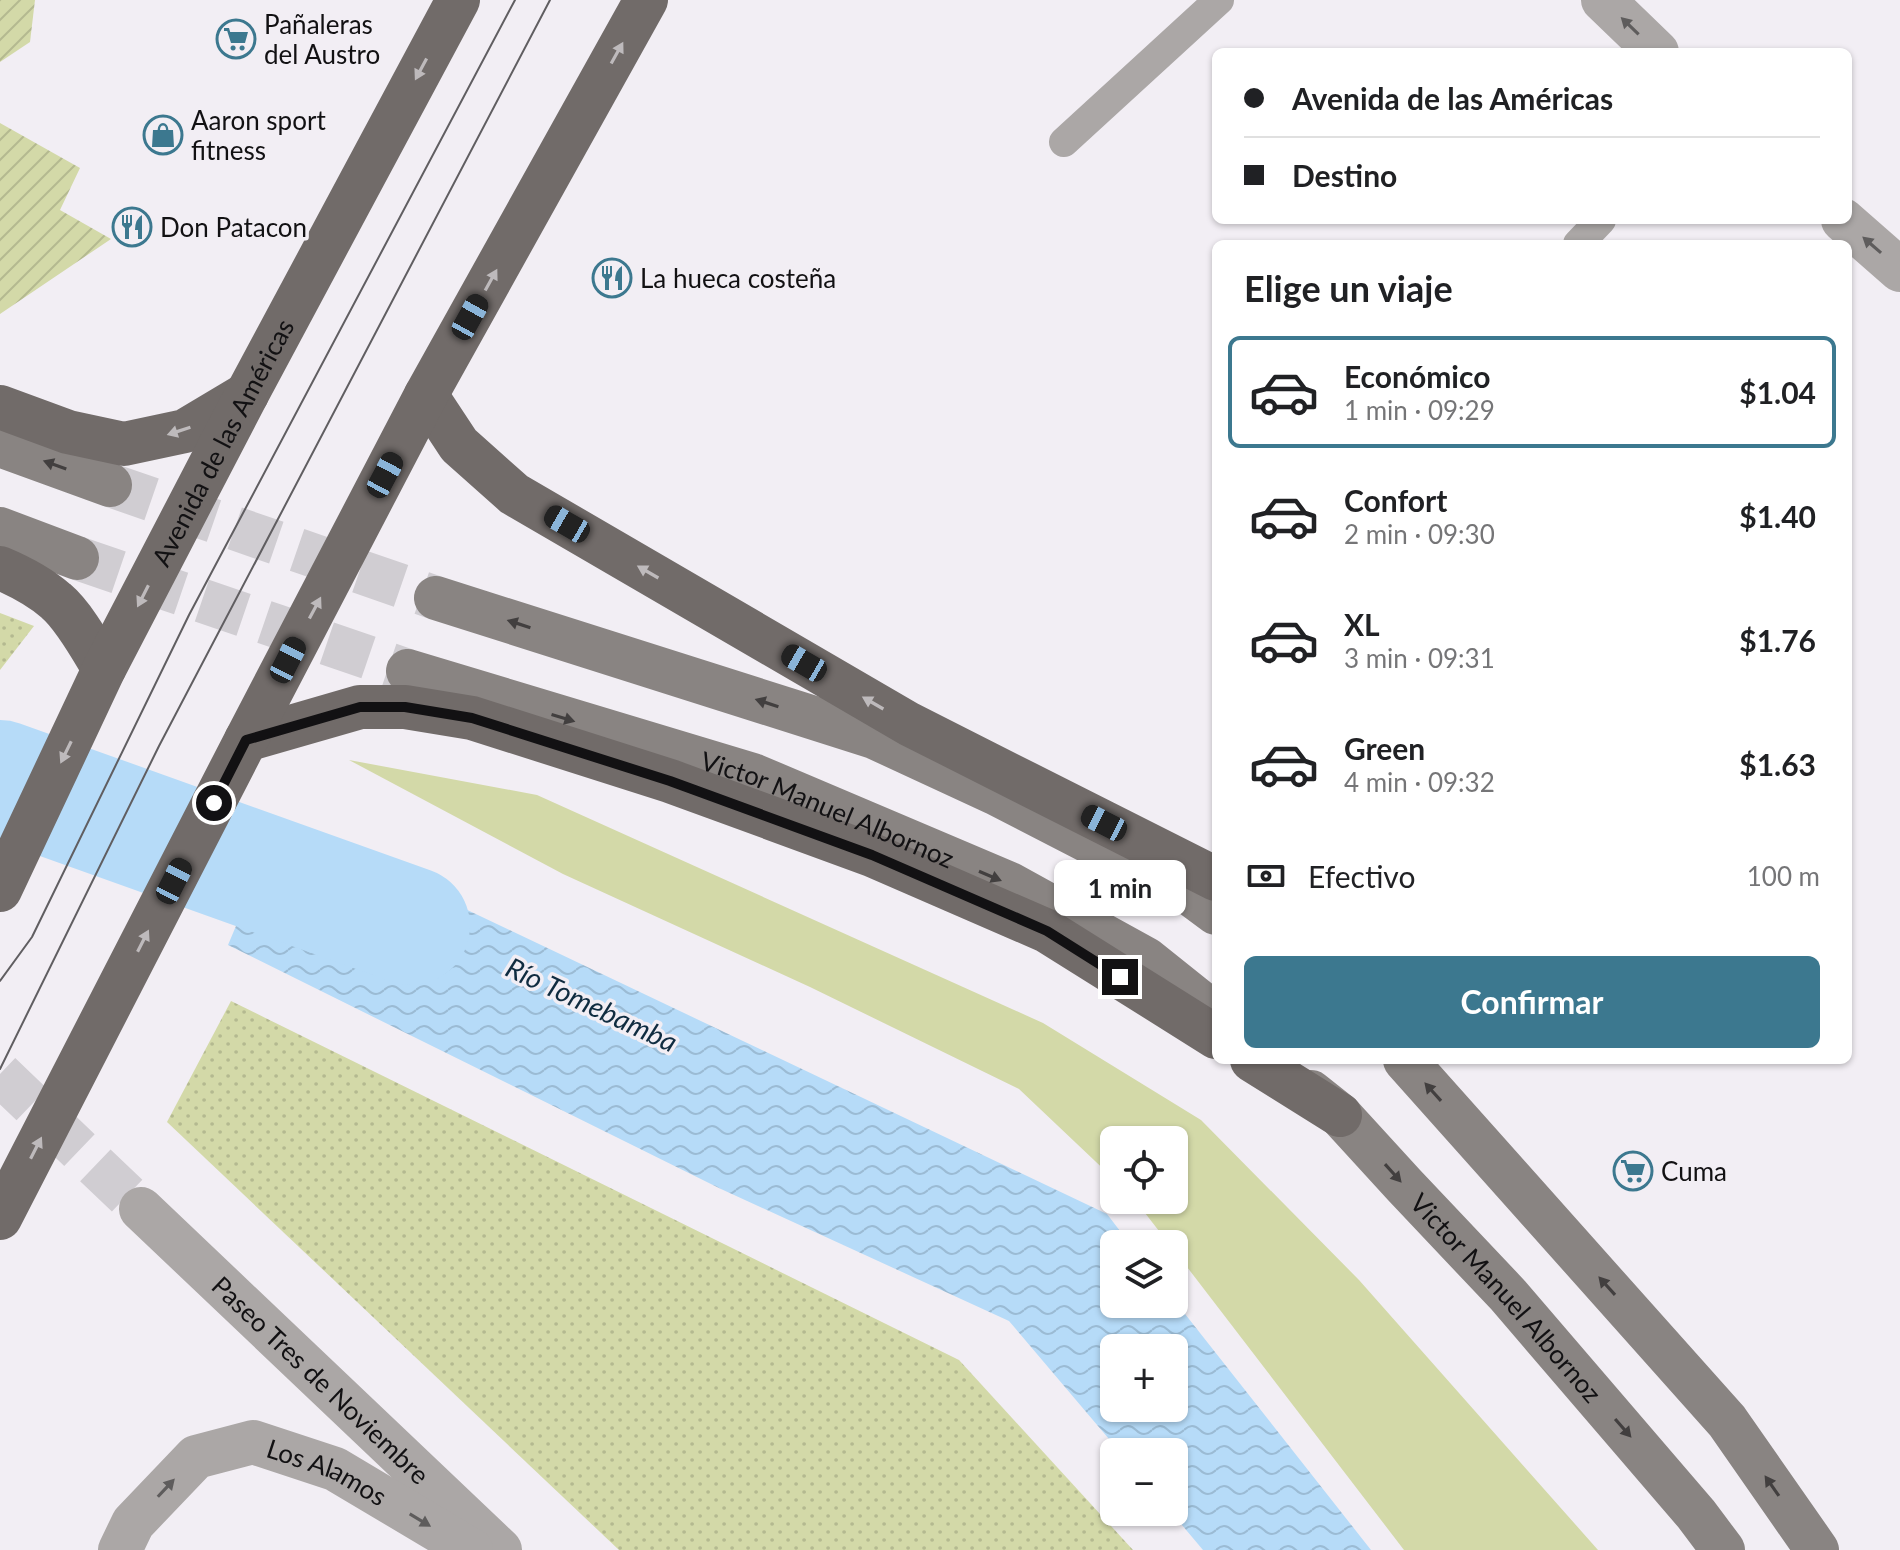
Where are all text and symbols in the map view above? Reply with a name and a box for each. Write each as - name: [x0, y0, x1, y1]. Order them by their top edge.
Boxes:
- place label: Pañaleras del Austro: [264, 8, 380, 70]
- one-way arrow: [1621, 17, 1640, 36]
- supermarket icon: Pañaleras del Austro: [215, 18, 257, 60]
- one-way arrow: [610, 41, 624, 64]
- one-way arrow: [415, 57, 428, 80]
- text: Avenida de las Américas: [1292, 80, 1613, 116]
- place label: Aaron sport fitness: [191, 104, 326, 166]
- shop icon: Aaron sport fitness: [142, 114, 184, 156]
- text: Destino: [1292, 157, 1397, 193]
- restaurant icon: Don Patacon: [111, 206, 153, 248]
- place label: Don Patacon: [160, 211, 307, 243]
- one-way arrow: [1862, 237, 1882, 254]
- restaurant icon: La hueca costeña: [591, 257, 633, 299]
- place label: La hueca costeña: [640, 262, 836, 294]
- text: Elige un viaje: [1244, 266, 1453, 310]
- one-way arrow: [483, 269, 497, 291]
- car: [448, 290, 492, 344]
- street label: Avenida de las Américas: [144, 313, 300, 571]
- icon: car: [1248, 356, 1320, 428]
- text: Económico: [1344, 358, 1490, 394]
- text: $1.04: [1739, 374, 1816, 410]
- text: 1 min · 09:29: [1344, 394, 1495, 426]
- one-way arrow: [167, 425, 191, 438]
- car: [363, 448, 407, 502]
- one-way arrow: [43, 458, 67, 471]
- icon: car: [1248, 480, 1320, 552]
- text: Confort: [1344, 482, 1447, 518]
- text: $1.40: [1739, 498, 1816, 534]
- car: [540, 502, 594, 546]
- text: 2 min · 09:30: [1344, 518, 1495, 550]
- one-way arrow: [637, 565, 659, 579]
- one-way arrow: [136, 584, 149, 607]
- one-way arrow: [309, 596, 322, 619]
- icon: car: [1248, 604, 1320, 676]
- text: XL: [1344, 606, 1380, 642]
- one-way arrow: [506, 617, 530, 630]
- text: $1.76: [1739, 622, 1816, 658]
- car: [266, 633, 310, 687]
- car: [777, 641, 831, 685]
- text: 3 min · 09:31: [1344, 642, 1495, 674]
- one-way arrow: [754, 696, 778, 709]
- one-way arrow: [862, 696, 884, 710]
- one-way arrow: [552, 712, 576, 725]
- icon: car: [1248, 728, 1320, 800]
- text: Green: [1344, 730, 1425, 766]
- one-way arrow: [59, 740, 73, 764]
- street label: Victor Manuel Albornoz: [697, 744, 959, 874]
- text: $1.63: [1739, 746, 1816, 782]
- text: 4 min · 09:32: [1344, 766, 1495, 798]
- route start: [196, 785, 232, 821]
- car: [1077, 801, 1131, 845]
- car: [152, 854, 196, 908]
- icon: cash: [1244, 854, 1288, 898]
- text: Efectivo: [1308, 858, 1415, 894]
- text: 100 m: [1747, 860, 1820, 892]
- callout: 1 min: [1054, 861, 1186, 917]
- one-way arrow: [978, 869, 1002, 882]
- text: 1 min: [1088, 872, 1152, 904]
- one-way arrow: [136, 929, 149, 952]
- water label: Río Tomebamba: [501, 949, 683, 1059]
- button: Confirmar: [1244, 956, 1820, 1048]
- route end: [1102, 959, 1138, 995]
- one-way arrow: [1425, 1083, 1443, 1102]
- map controls: [1100, 1126, 1188, 1526]
- button: locate: [1100, 1126, 1188, 1214]
- one-way arrow: [29, 1137, 42, 1160]
- supermarket icon: Cuma: [1612, 1150, 1654, 1192]
- place label: Cuma: [1661, 1155, 1727, 1187]
- one-way arrow: [1383, 1163, 1401, 1182]
- street label: Victor Manuel Albornoz: [1404, 1186, 1609, 1409]
- button: layers: [1100, 1230, 1188, 1318]
- street label: Paseo Tres de Noviembre: [205, 1269, 436, 1490]
- one-way arrow: [1598, 1277, 1616, 1296]
- button: +: [1100, 1334, 1188, 1422]
- one-way arrow: [1614, 1418, 1631, 1438]
- street label: Los Alamos: [263, 1432, 393, 1512]
- button: −: [1100, 1438, 1188, 1526]
- one-way arrow: [1765, 1475, 1780, 1496]
- one-way arrow: [157, 1479, 175, 1498]
- one-way arrow: [409, 1513, 432, 1527]

